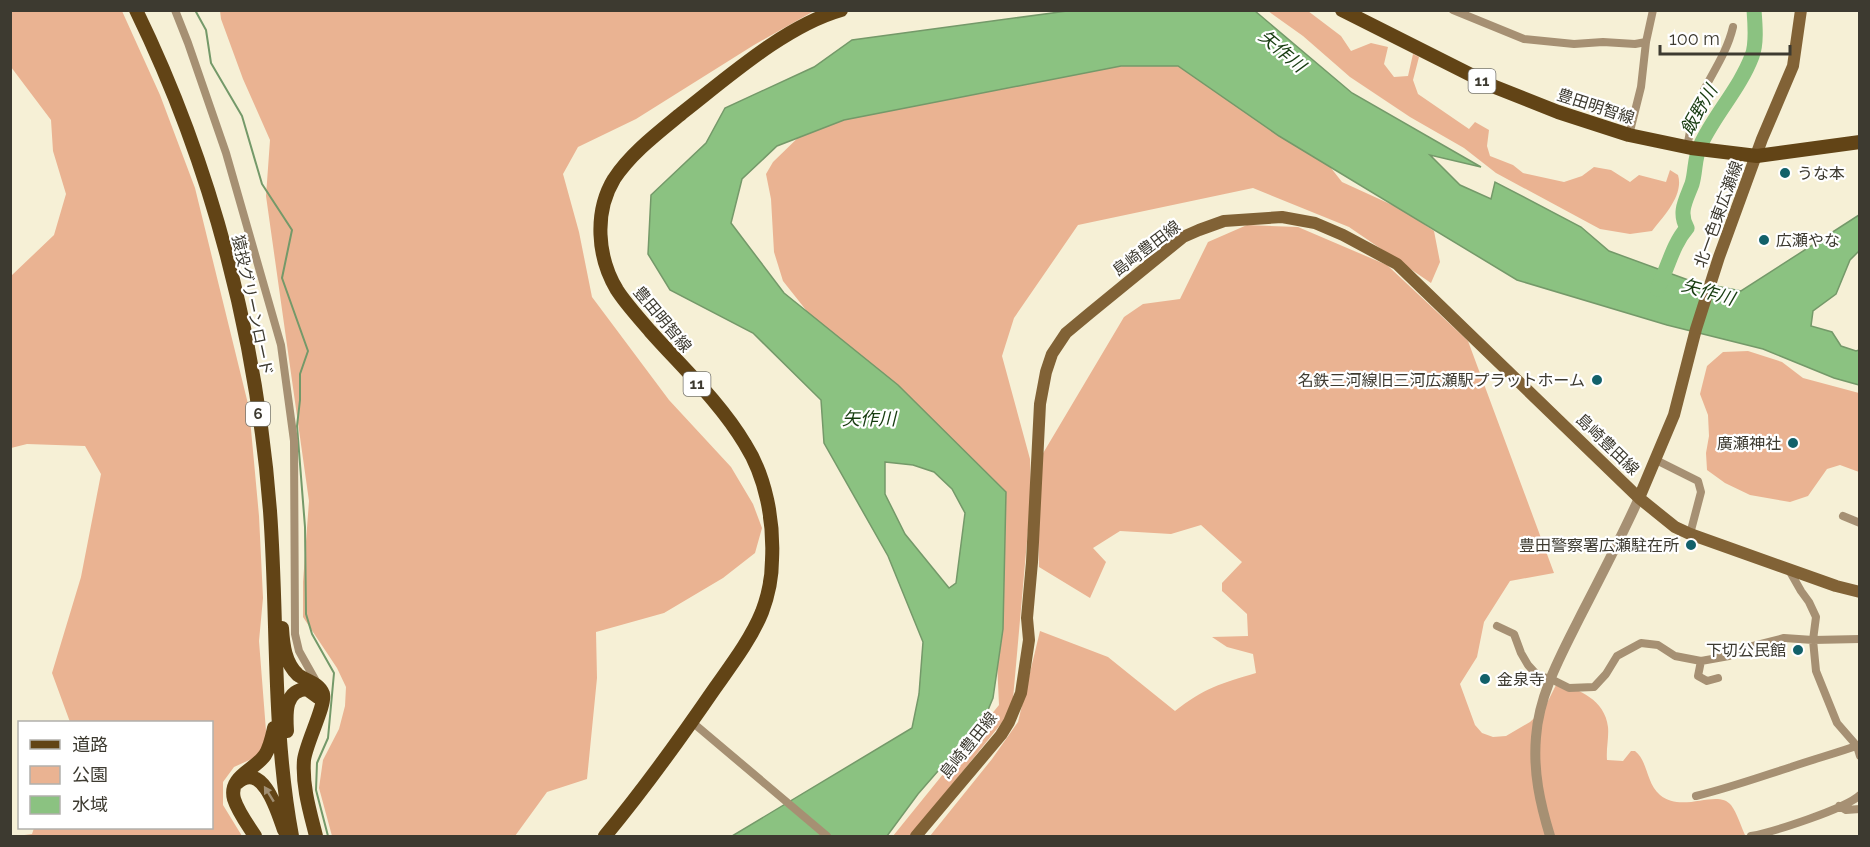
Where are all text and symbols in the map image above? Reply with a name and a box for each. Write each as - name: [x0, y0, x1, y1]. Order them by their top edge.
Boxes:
- scale bar: [1660, 18, 1790, 56]
- water label: 矢作川: [1255, 25, 1311, 77]
- text: 100 m: [1669, 28, 1720, 49]
- road number: 11: [1468, 69, 1496, 93]
- water label: 飯野川: [1676, 79, 1722, 138]
- street label: 豊田明智線: [1555, 85, 1637, 128]
- street label: 北一色東広瀬線: [1690, 158, 1747, 270]
- place label: うな本: [1797, 164, 1845, 183]
- marker: うな本: [1778, 166, 1792, 180]
- street label: 島崎豊田線: [1109, 217, 1184, 280]
- place label: 広瀬やな: [1776, 231, 1840, 250]
- street label: 猿投グリーンロード: [228, 233, 277, 377]
- marker: 広瀬やな: [1757, 233, 1771, 247]
- water label: 矢作川: [1679, 274, 1739, 310]
- street label: 豊田明智線: [630, 283, 696, 356]
- place label: 名鉄三河線旧三河広瀬駅プラットホーム: [1297, 371, 1585, 390]
- road number: 11: [684, 372, 710, 396]
- marker: 名鉄三河線旧三河広瀬駅プラットホーム: [1590, 373, 1604, 387]
- road number: 6: [246, 402, 270, 426]
- water label: 矢作川: [842, 408, 898, 429]
- street label: 島崎豊田線: [1572, 410, 1643, 479]
- place label: 廣瀬神社: [1717, 434, 1781, 453]
- marker: 廣瀬神社: [1786, 436, 1800, 450]
- place label: 豊田警察署広瀬駐在所: [1519, 536, 1679, 555]
- marker: 豊田警察署広瀬駐在所: [1684, 538, 1698, 552]
- place label: 下切公民館: [1706, 641, 1786, 660]
- marker: 下切公民館: [1791, 643, 1805, 657]
- place label: 金泉寺: [1497, 670, 1545, 689]
- marker: 金泉寺: [1478, 672, 1492, 686]
- street label: 島崎豊田線: [936, 708, 1001, 782]
- legend: [18, 721, 213, 829]
- text: 道路: [72, 734, 108, 755]
- text: 公園: [72, 764, 108, 785]
- one-way arrow: [263, 786, 274, 802]
- text: 水域: [72, 794, 108, 815]

